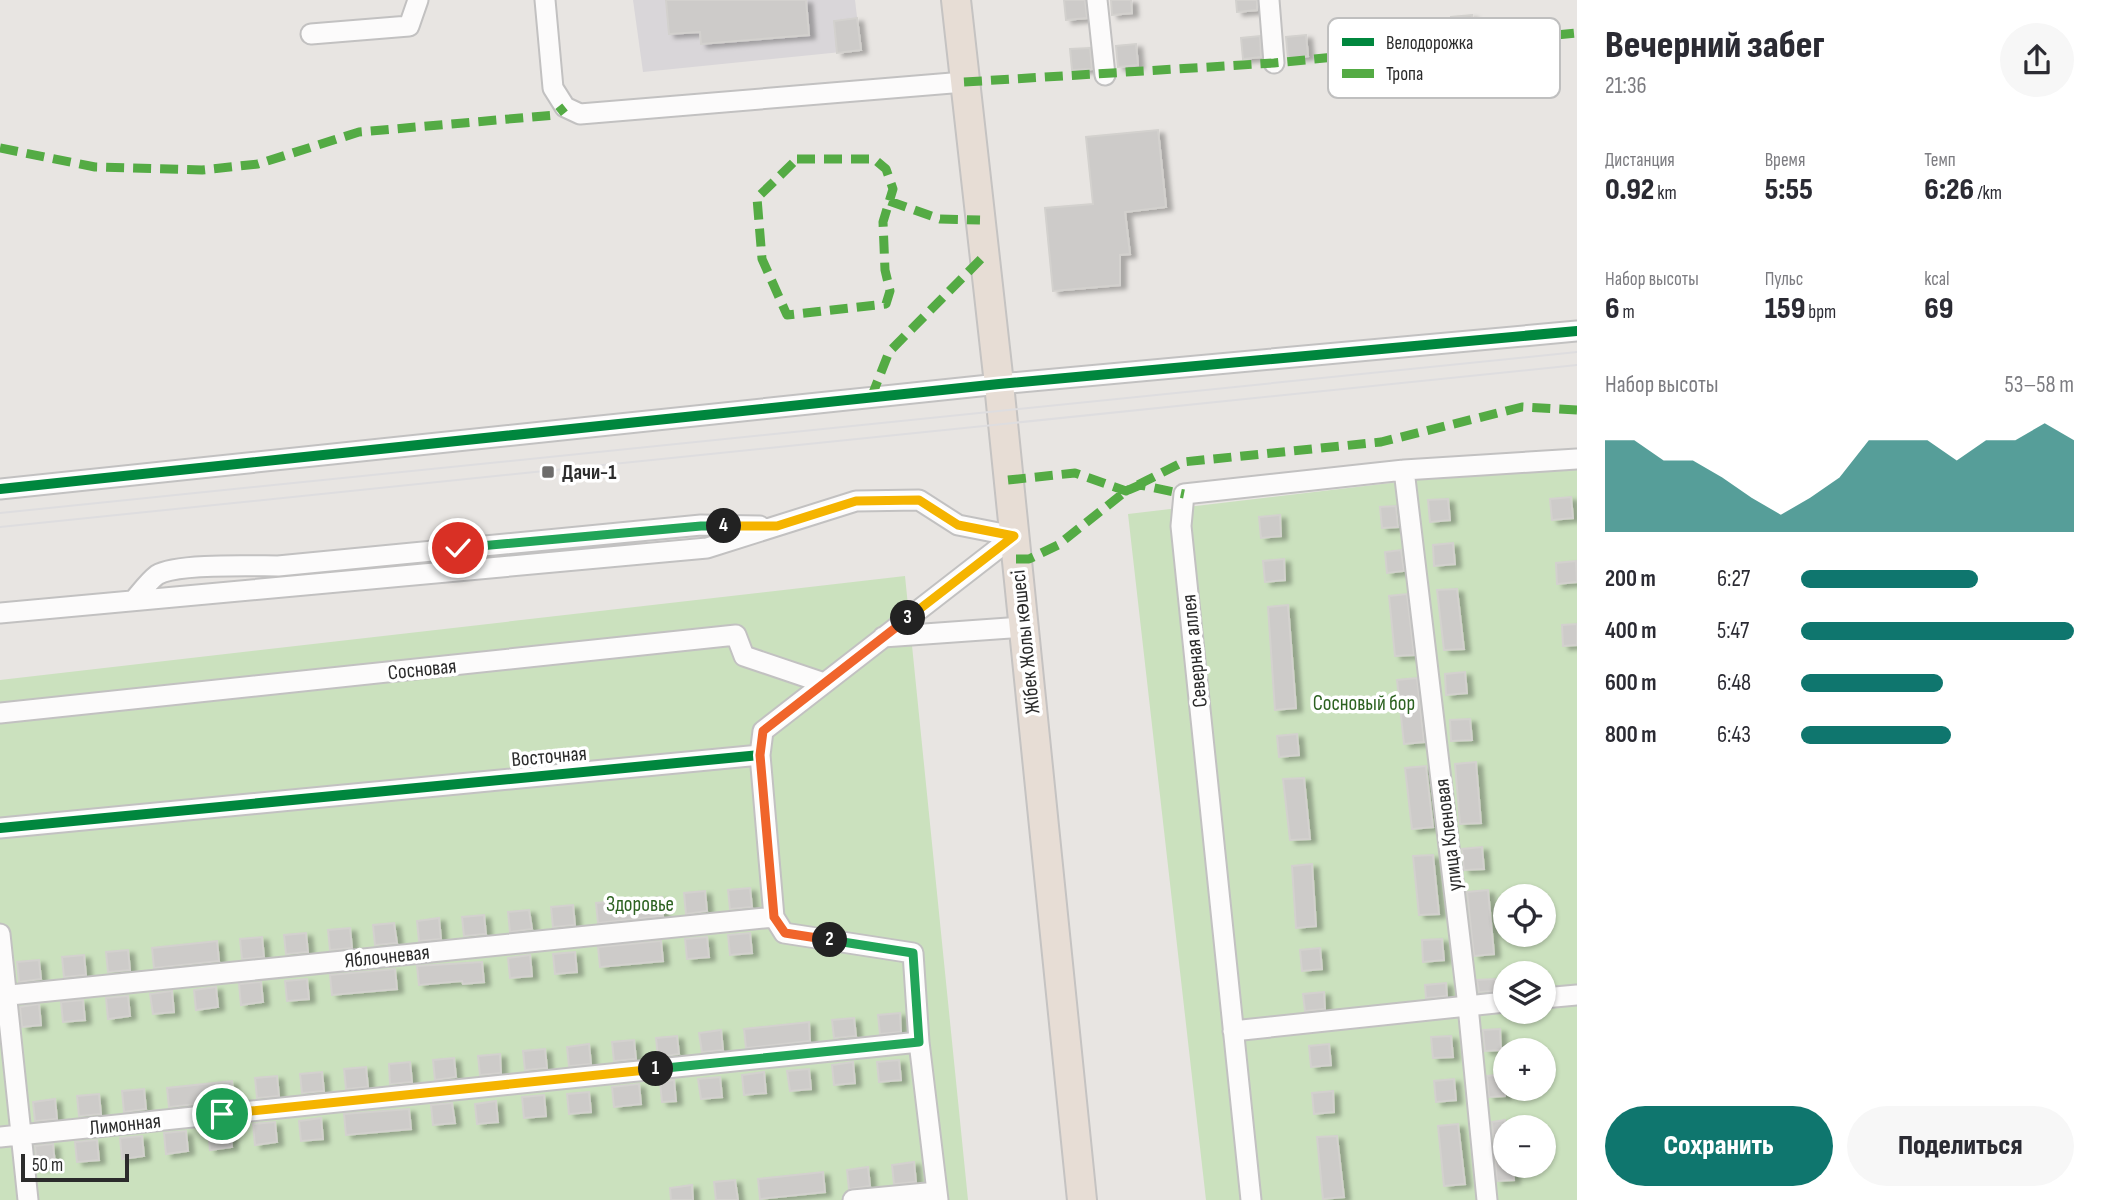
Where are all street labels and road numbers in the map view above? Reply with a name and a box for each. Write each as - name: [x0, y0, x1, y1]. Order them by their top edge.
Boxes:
- street label: Жібек Жолы көшесі: [1005, 569, 1046, 715]
- street label: Северная аллея: [1176, 593, 1213, 709]
- street label: Сосновая: [387, 653, 457, 686]
- street label: Восточная: [510, 741, 588, 772]
- street label: улица Кленовая: [1429, 777, 1468, 893]
- street label: Яблочневая: [343, 940, 431, 973]
- street label: Лимонная: [88, 1108, 162, 1141]

